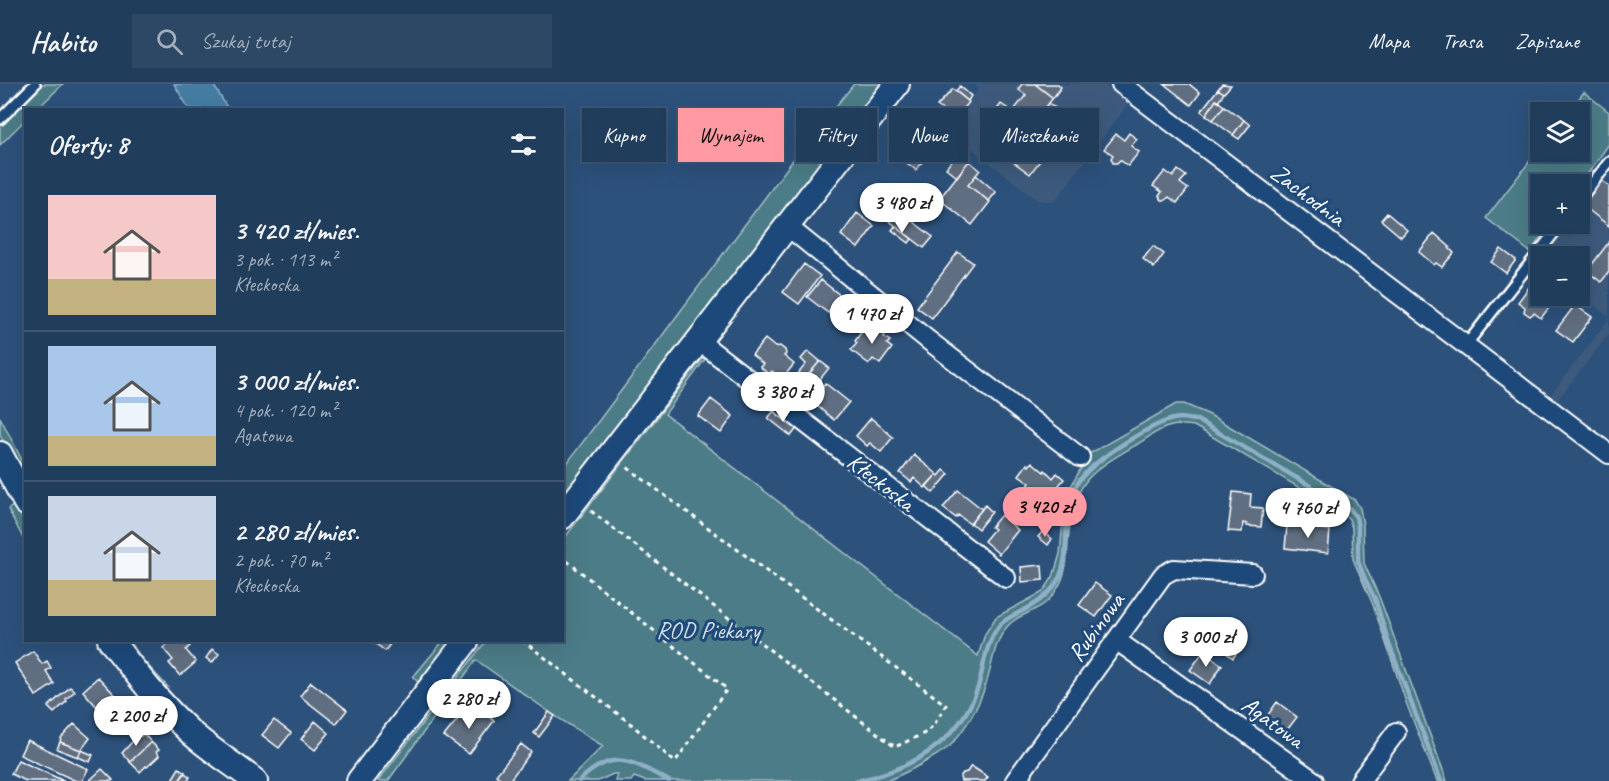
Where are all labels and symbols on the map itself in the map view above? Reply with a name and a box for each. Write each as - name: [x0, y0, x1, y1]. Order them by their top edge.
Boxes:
- street label: Zachodnia: [1265, 157, 1352, 234]
- pin: 3 480 zł: [840, 183, 964, 234]
- pin: 1 470 zł: [810, 294, 934, 345]
- pin: 3 380 zł: [721, 372, 845, 423]
- street label: Kłeckoska: [841, 446, 923, 519]
- pin: 3 420 zł: [983, 487, 1107, 538]
- pin: 4 760 zł: [1246, 488, 1370, 539]
- street label: Rubinowa: [1061, 585, 1132, 667]
- park label: ROD Piekary: [656, 615, 761, 645]
- pin: 3 000 zł: [1144, 617, 1268, 668]
- pin: 2 280 zł: [407, 679, 531, 730]
- street label: Agatowa: [1236, 689, 1312, 756]
- pin: 2 200 zł: [74, 696, 198, 747]

